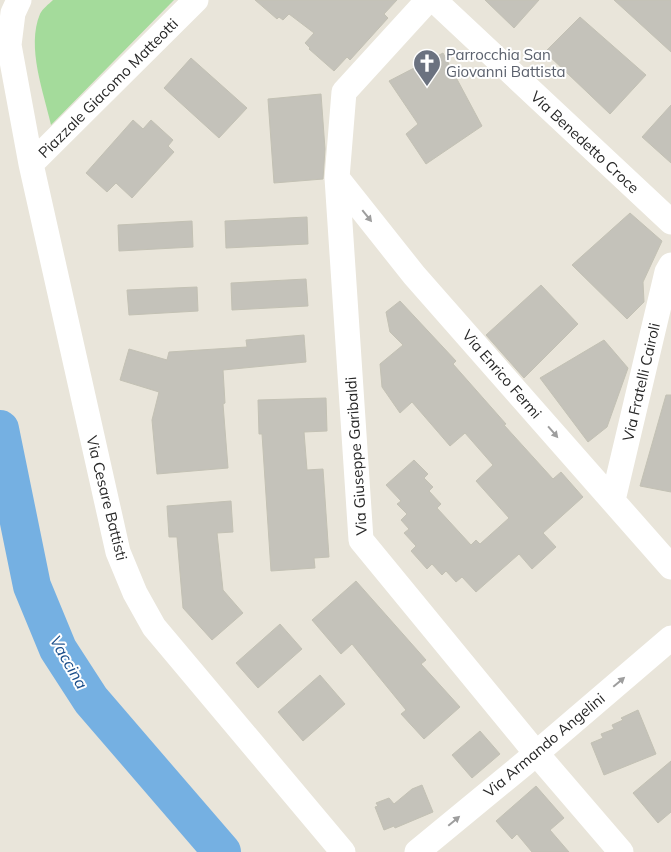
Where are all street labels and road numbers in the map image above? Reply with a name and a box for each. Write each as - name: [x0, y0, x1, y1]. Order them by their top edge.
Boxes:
- street label: Piazzale Giacomo Matteotti: [34, 14, 182, 162]
- street label: Via Benedetto Croce: [527, 87, 643, 197]
- street label: Via Fratelli Cairoli: [618, 321, 664, 443]
- street label: Via Enrico Fermi: [458, 326, 546, 422]
- street label: Via Giuseppe Garibaldi: [341, 376, 371, 536]
- street label: Via Cesare Battisti: [82, 434, 132, 562]
- street label: Via Armando Angelini: [480, 689, 608, 801]

